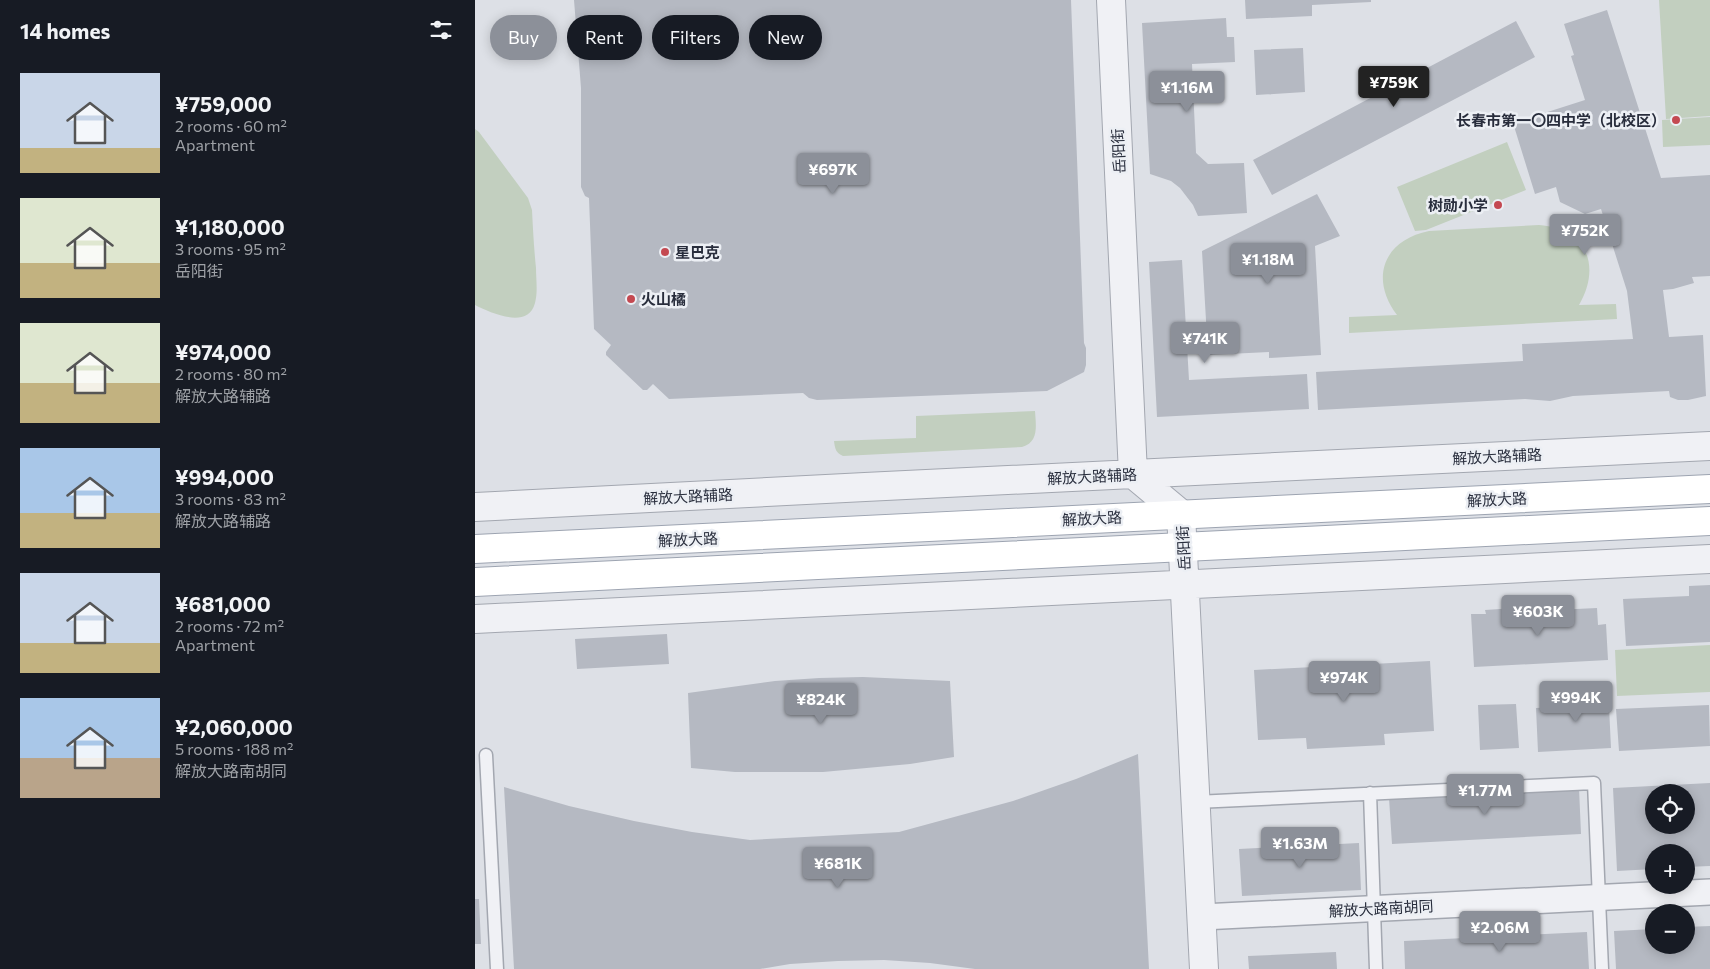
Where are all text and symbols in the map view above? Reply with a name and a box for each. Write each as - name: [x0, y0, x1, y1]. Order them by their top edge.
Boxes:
- chip: Buy: [490, 15, 557, 60]
- chip: Rent: [567, 15, 642, 60]
- chip: Filters: [652, 15, 739, 60]
- chip: New: [749, 15, 822, 60]
- icon: filters: [427, 16, 455, 44]
- text: 14 homes: [20, 18, 110, 43]
- pin: ¥759K: [1359, 66, 1429, 108]
- pin: ¥1.16M: [1146, 70, 1228, 113]
- text: ¥759K: [1369, 72, 1419, 91]
- text: ¥1.16M: [1160, 77, 1214, 96]
- text: ¥759,000: [175, 91, 272, 116]
- icon: home: [60, 93, 120, 153]
- place label: 长春市第一〇四中学（北校区）: [1456, 111, 1666, 129]
- marker: 长春市第一〇四中学（北校区）: [1670, 114, 1682, 126]
- text: 2 rooms · 60 m²: [175, 116, 287, 135]
- street label: 岳阳街: [1108, 128, 1128, 174]
- text: Apartment: [175, 135, 255, 154]
- pin: ¥697K: [798, 152, 868, 195]
- text: ¥697K: [808, 159, 858, 178]
- place label: 树勋小学: [1428, 196, 1488, 214]
- marker: 树勋小学: [1492, 199, 1504, 211]
- text: ¥1,180,000: [175, 214, 285, 239]
- pin: ¥752K: [1550, 214, 1620, 256]
- icon: home: [60, 218, 120, 278]
- text: ¥752K: [1561, 220, 1609, 239]
- text: 3 rooms · 95 m²: [175, 239, 286, 258]
- pin: ¥1.18M: [1227, 242, 1309, 285]
- place label: 星巴克: [675, 243, 720, 261]
- marker: 星巴克: [659, 246, 671, 258]
- text: ¥1.18M: [1241, 249, 1295, 268]
- text: 岳阳街: [175, 261, 223, 280]
- place label: 火山橘: [641, 290, 686, 308]
- marker: 火山橘: [625, 293, 637, 305]
- pin: ¥741K: [1170, 322, 1240, 364]
- text: ¥741K: [1182, 328, 1228, 347]
- text: ¥974,000: [175, 339, 271, 364]
- icon: home: [60, 343, 120, 403]
- text: 2 rooms · 80 m²: [175, 364, 287, 383]
- text: 解放大路辅路: [175, 386, 271, 405]
- street label: 解放大路辅路: [1452, 445, 1542, 467]
- text: ¥994,000: [175, 464, 274, 489]
- street label: 解放大路辅路: [1047, 465, 1137, 487]
- icon: home: [60, 468, 120, 528]
- street label: 解放大路辅路: [643, 485, 733, 507]
- street label: 解放大路: [1467, 488, 1527, 510]
- text: 3 rooms · 83 m²: [175, 489, 286, 508]
- street label: 解放大路: [1062, 507, 1122, 529]
- text: 解放大路辅路: [175, 511, 271, 530]
- street label: 岳阳街: [1173, 525, 1193, 571]
- street label: 解放大路: [658, 528, 718, 550]
- text: ¥681,000: [175, 591, 271, 616]
- icon: home: [60, 593, 120, 653]
- pin: ¥603K: [1503, 594, 1573, 637]
- text: ¥603K: [1512, 601, 1564, 620]
- text: 2 rooms · 72 m²: [175, 616, 284, 635]
- text: Apartment: [175, 635, 255, 654]
- pin: ¥974K: [1309, 660, 1379, 703]
- text: ¥974K: [1320, 667, 1368, 686]
- pin: ¥994K: [1541, 680, 1611, 723]
- pin: ¥824K: [786, 682, 856, 725]
- text: ¥994K: [1551, 687, 1601, 706]
- text: ¥824K: [796, 689, 846, 708]
- text: ¥2,060,000: [175, 714, 293, 739]
- icon: home: [60, 718, 120, 778]
- text: 5 rooms · 188 m²: [175, 739, 293, 758]
- text: 解放大路南胡同: [175, 761, 287, 780]
- pin: ¥1.77M: [1444, 774, 1526, 816]
- text: ¥1.77M: [1458, 780, 1512, 799]
- map controls: [1645, 784, 1695, 954]
- button: locate: [1645, 784, 1695, 834]
- pin: ¥1.63M: [1259, 826, 1341, 869]
- text: ¥1.63M: [1272, 833, 1328, 852]
- button: +: [1645, 844, 1695, 894]
- pin: ¥681K: [803, 846, 873, 889]
- text: ¥681K: [814, 853, 862, 872]
- street label: 解放大路南胡同: [1328, 896, 1434, 920]
- button: −: [1645, 904, 1695, 954]
- pin: ¥2.06M: [1459, 910, 1541, 953]
- text: ¥2.06M: [1470, 917, 1530, 936]

